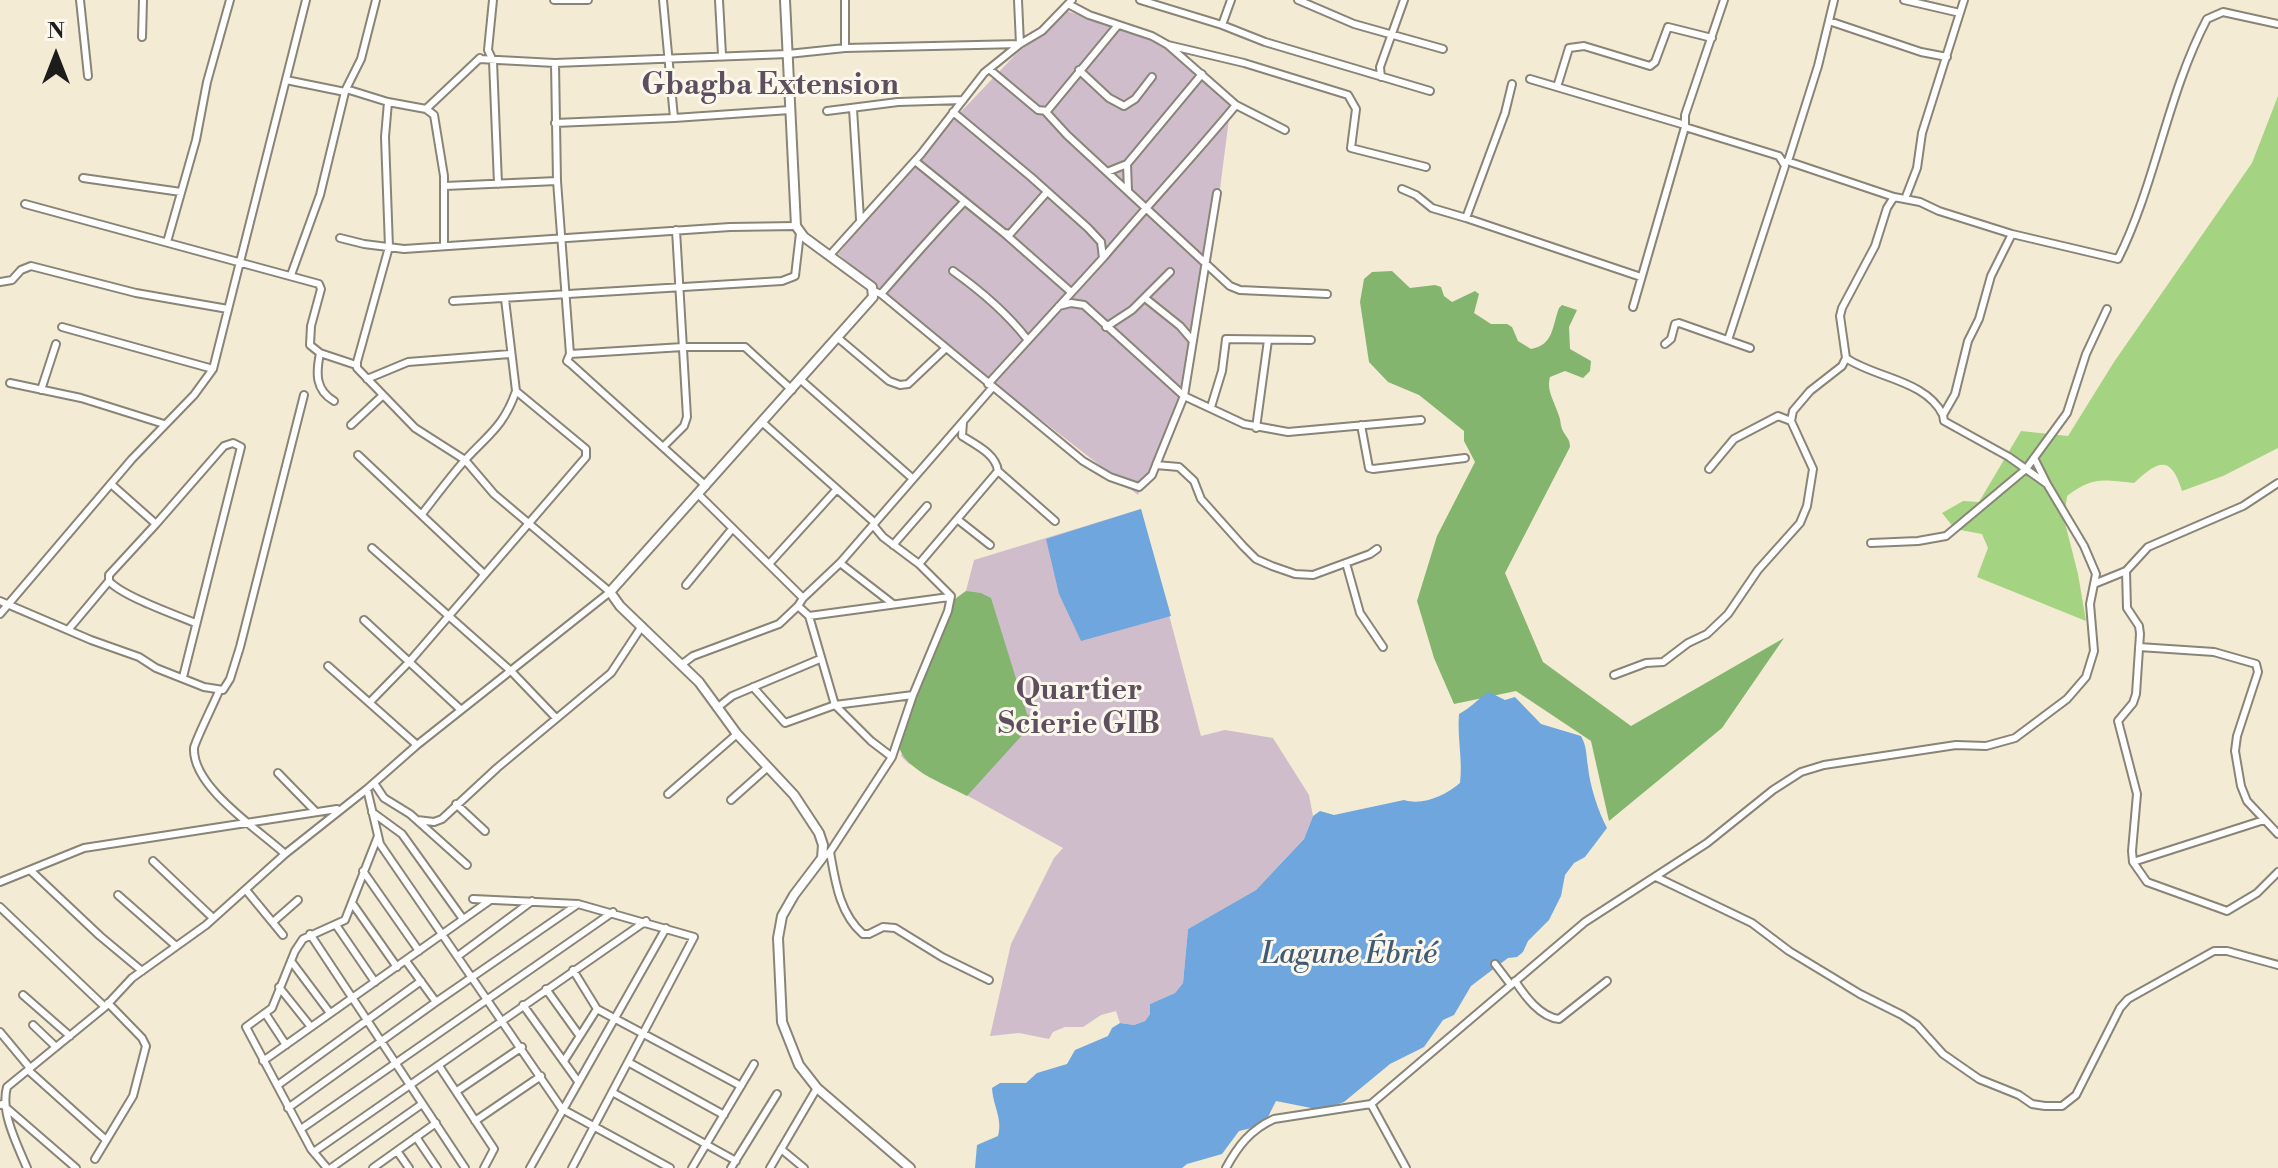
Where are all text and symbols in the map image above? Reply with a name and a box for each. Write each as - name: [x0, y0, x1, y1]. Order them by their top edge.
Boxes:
- north arrow: [16, 16, 96, 96]
- text: N: [47, 18, 65, 45]
- district label: Gbagba Extension: [641, 69, 899, 105]
- district label: Quartier Scierie GIB: [998, 674, 1160, 744]
- water label: Lagune Ébrié: [1261, 938, 1437, 974]

